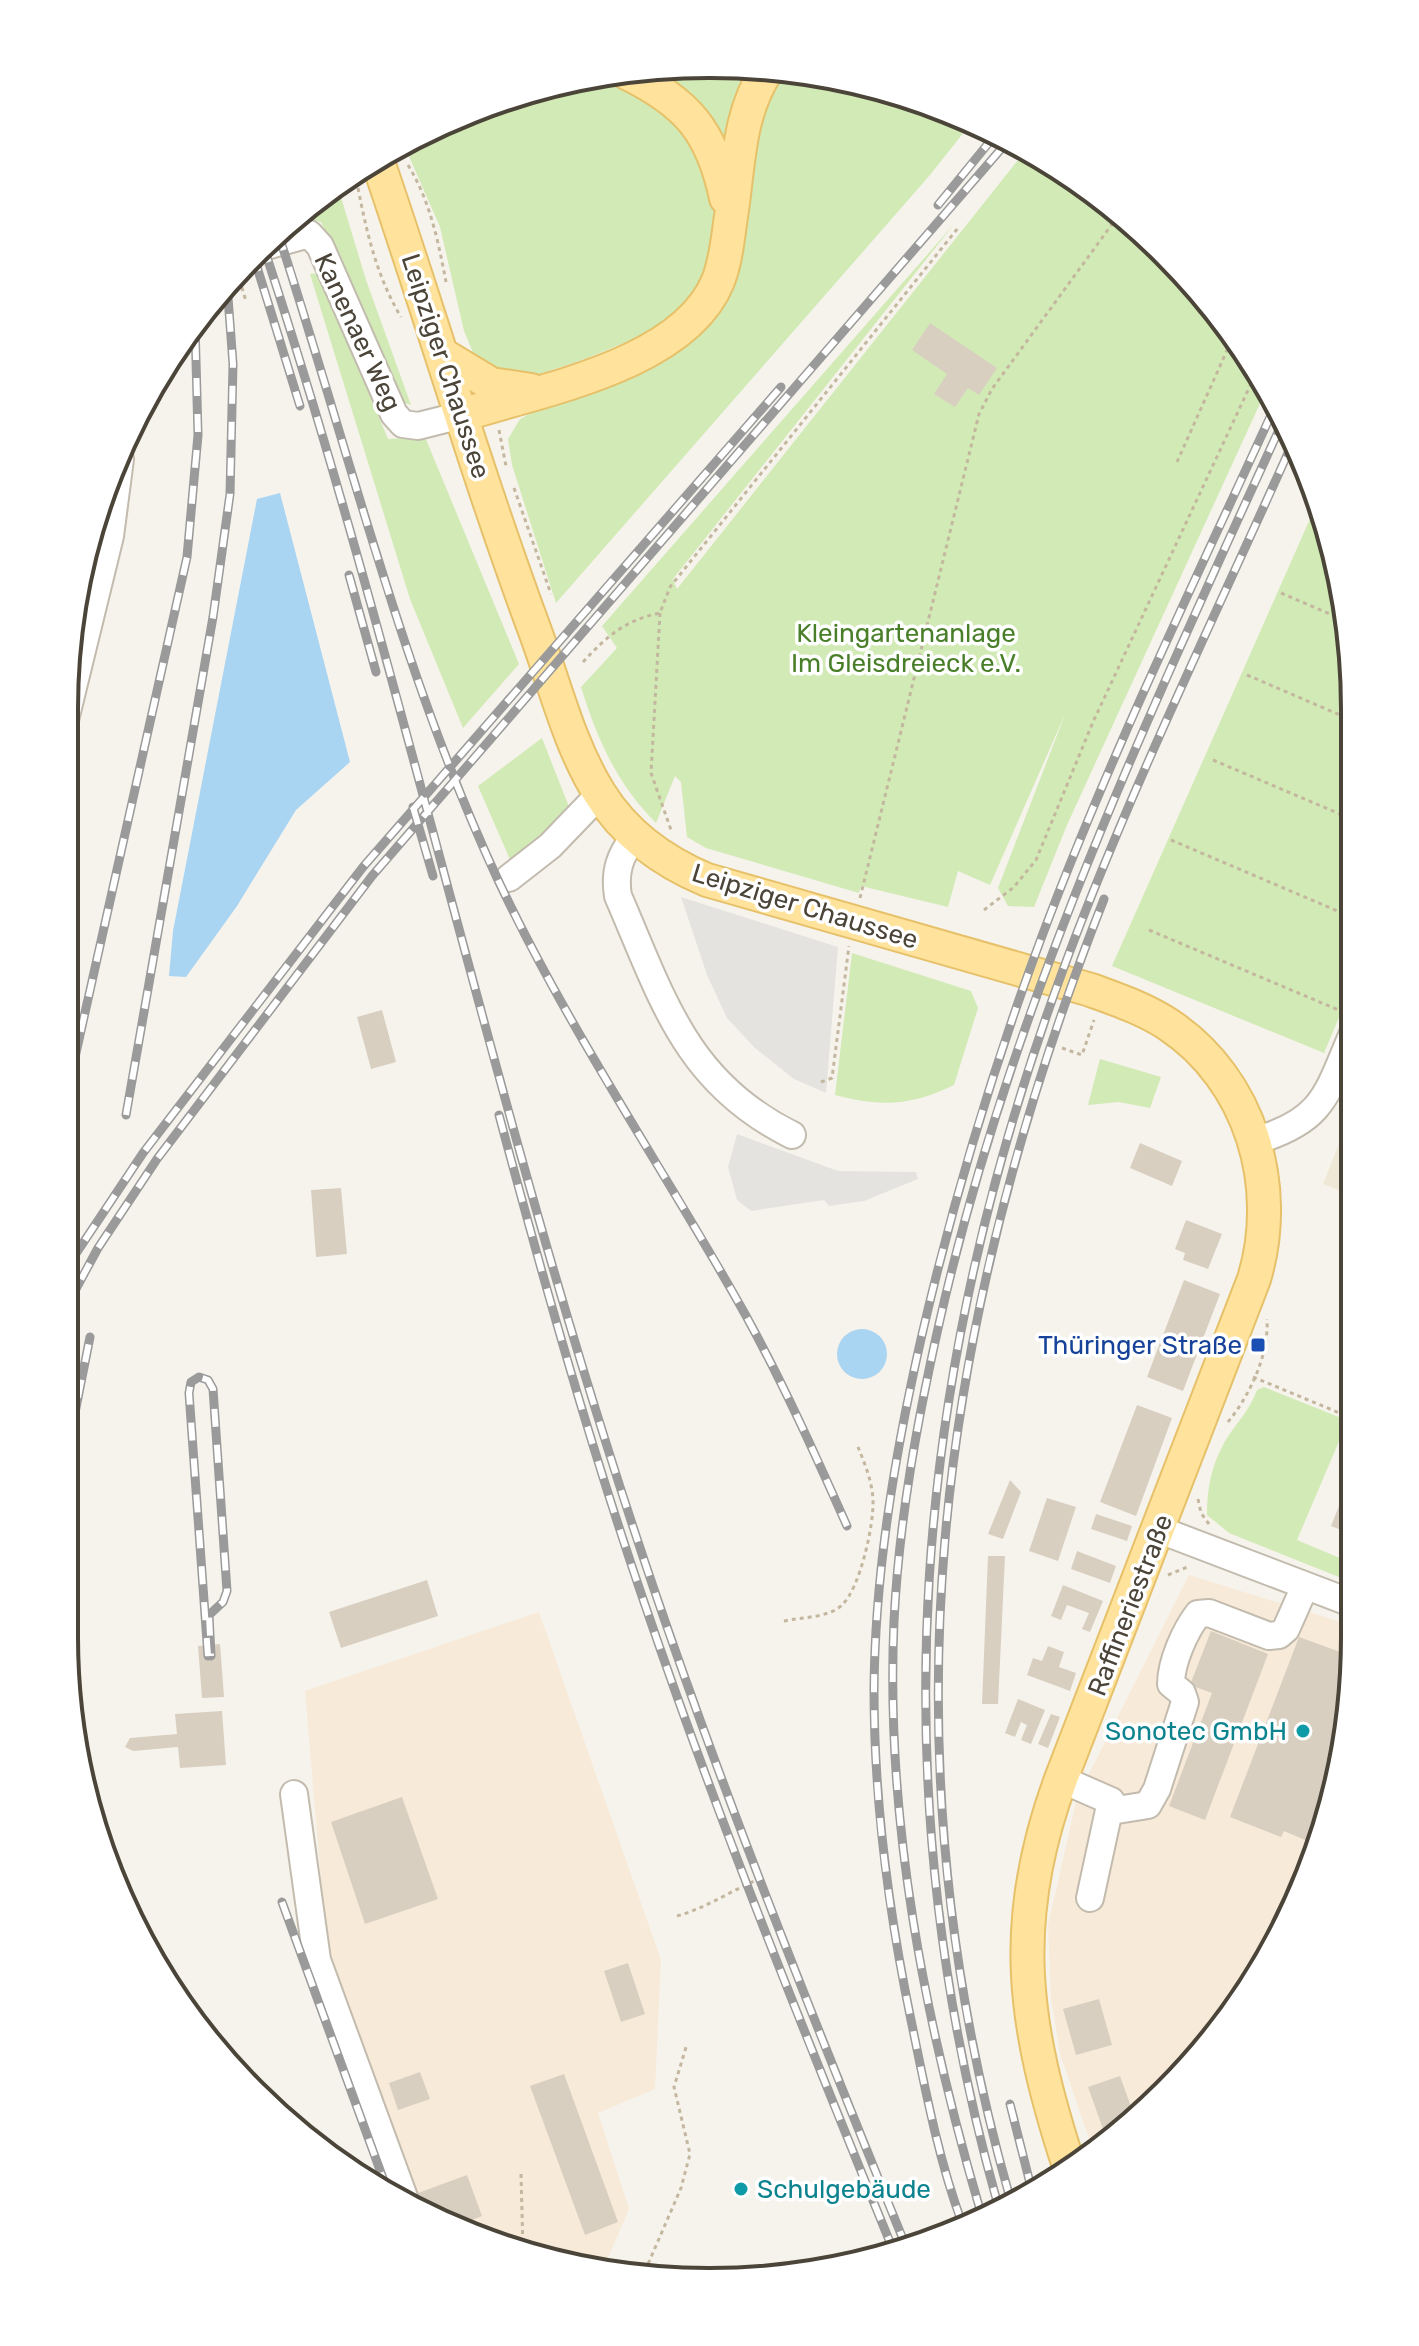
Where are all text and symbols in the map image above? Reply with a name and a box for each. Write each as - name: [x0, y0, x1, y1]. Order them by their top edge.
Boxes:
- street label: Kanenaer Weg: [307, 248, 408, 416]
- street label: Leipziger Chaussee: [395, 250, 497, 483]
- park label: Kleingartenanlage Im Gleisdreieck e.V.: [791, 618, 1021, 679]
- street label: Leipziger Chaussee: [688, 857, 922, 956]
- place label: Thüringer Straße: [1038, 1330, 1242, 1361]
- marker: Thüringer Straße: [1249, 1336, 1267, 1354]
- street label: Raffineriestraße: [1082, 1510, 1179, 1700]
- place label: Sonotec GmbH: [1105, 1716, 1287, 1747]
- marker: Sonotec GmbH: [1294, 1722, 1312, 1740]
- place label: Schulgebäude: [757, 2174, 931, 2205]
- marker: Schulgebäude: [732, 2180, 750, 2198]

